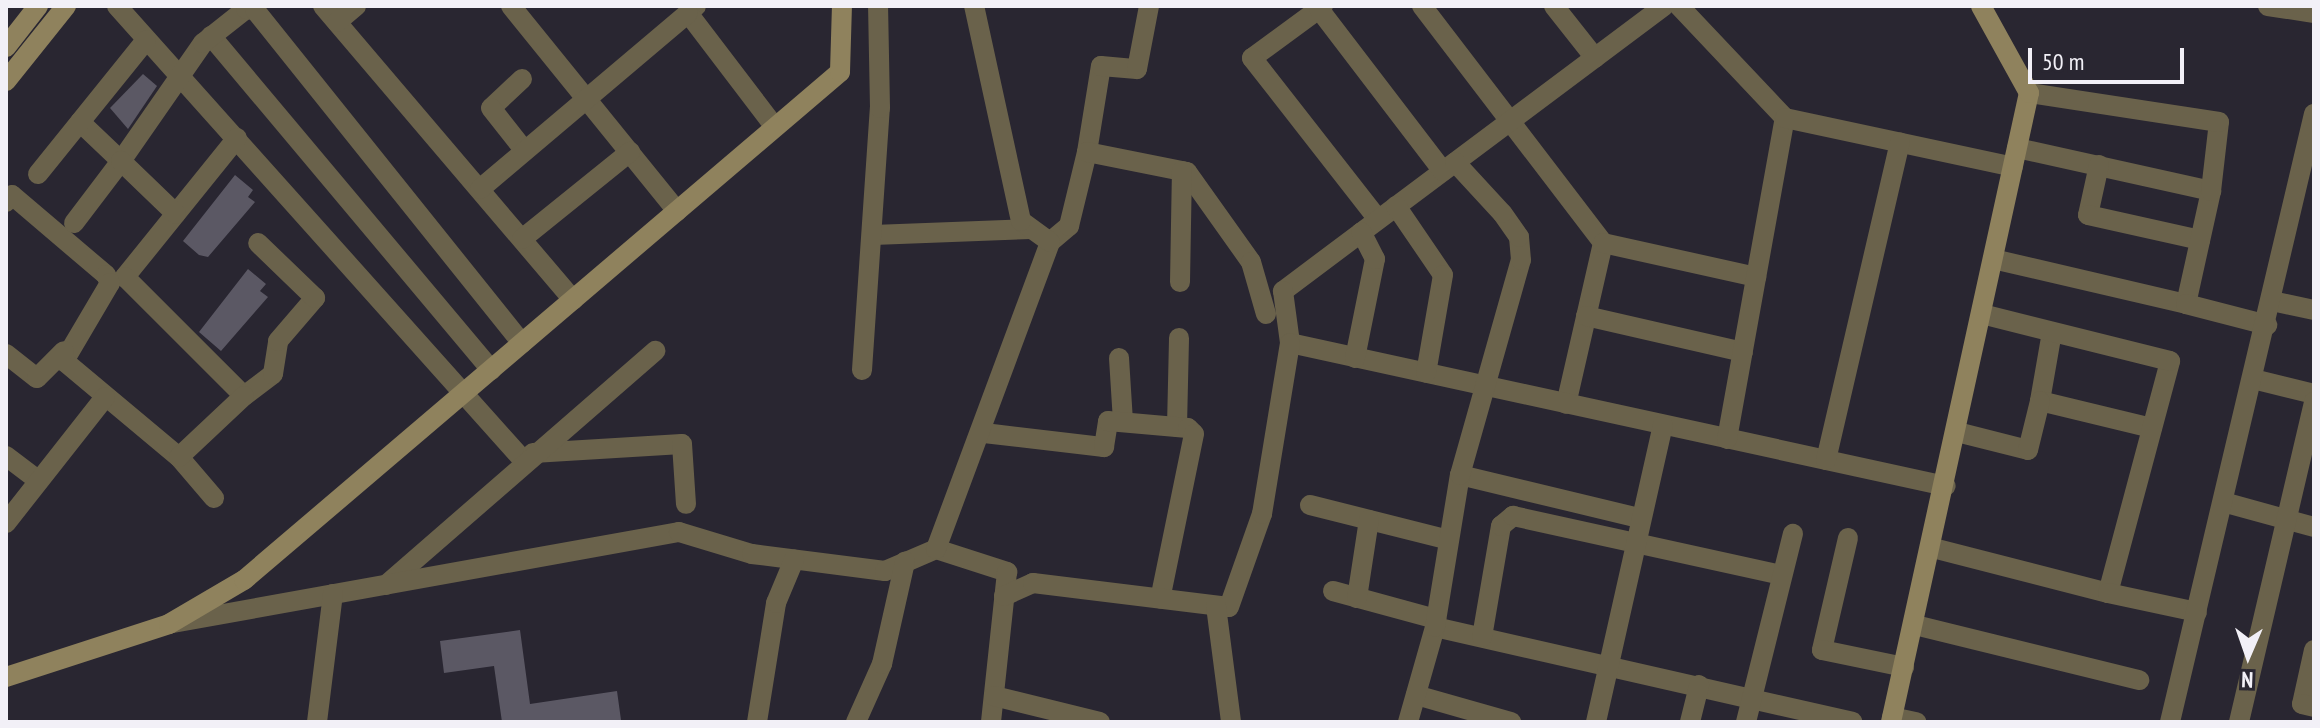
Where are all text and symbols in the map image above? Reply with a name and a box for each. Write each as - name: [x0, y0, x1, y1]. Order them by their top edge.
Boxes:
- scale bar: [2032, 32, 2188, 82]
- text: 50 m: [2042, 46, 2084, 77]
- north arrow: [2208, 616, 2288, 696]
- text: N: [2241, 666, 2254, 694]

